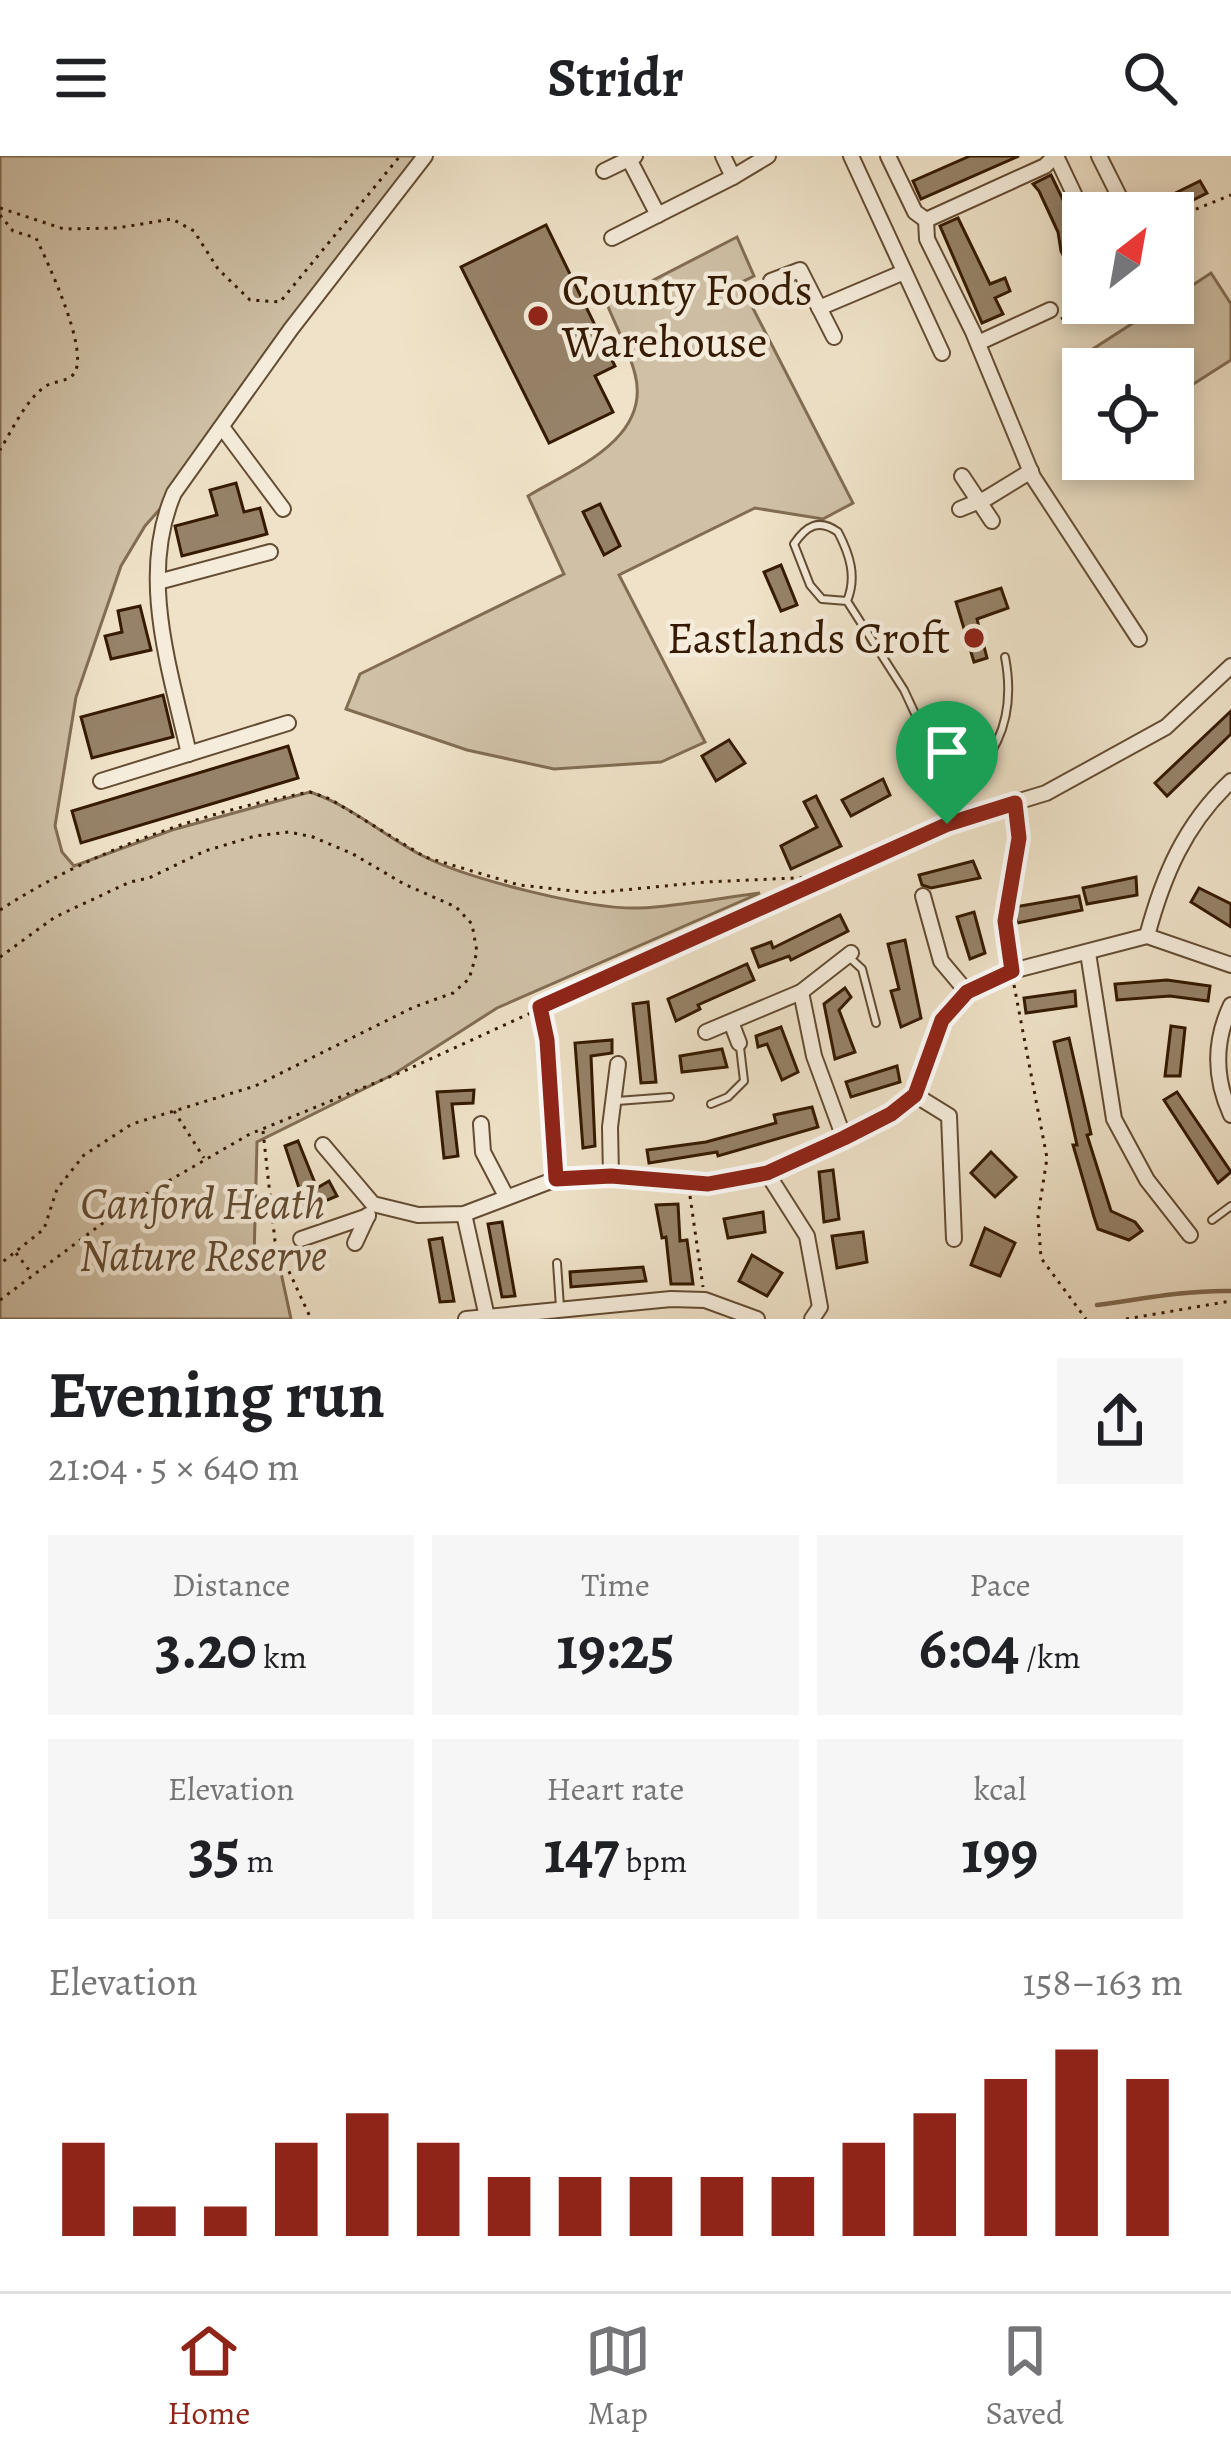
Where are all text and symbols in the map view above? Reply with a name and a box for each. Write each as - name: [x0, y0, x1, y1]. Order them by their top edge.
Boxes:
- text: Stridr: [547, 41, 684, 115]
- icon: menu: [48, 45, 114, 111]
- icon: search: [1117, 45, 1183, 111]
- north arrow: [1062, 192, 1194, 324]
- map controls: [1062, 192, 1194, 480]
- place label: County Foods Warehouse: [561, 259, 813, 373]
- marker: County Foods Warehouse: [525, 303, 551, 329]
- button: locate: [1062, 348, 1194, 480]
- place label: Eastlands Croft: [667, 607, 950, 669]
- marker: Eastlands Croft: [961, 625, 987, 651]
- pin: [896, 701, 998, 824]
- icon: arrive: [914, 719, 980, 785]
- park label: Canford Heath Nature Reserve: [79, 1172, 327, 1286]
- text: Evening run: [48, 1350, 385, 1440]
- button: share: [1057, 1358, 1183, 1484]
- text: 21:04 · 5 × 640 m: [48, 1440, 299, 1493]
- text: Distance: [172, 1562, 290, 1607]
- text: Time: [581, 1562, 650, 1607]
- text: Pace: [969, 1562, 1030, 1607]
- text: 3.20: [155, 1607, 257, 1689]
- text: 19:25: [556, 1607, 675, 1689]
- text: 6:04: [919, 1607, 1020, 1689]
- text: km: [257, 1634, 307, 1679]
- text: /km: [1020, 1634, 1081, 1679]
- text: Elevation: [168, 1766, 294, 1811]
- text: Heart rate: [547, 1766, 684, 1811]
- text: kcal: [973, 1766, 1026, 1811]
- text: 35: [188, 1811, 240, 1893]
- text: 147: [544, 1811, 619, 1893]
- text: 199: [961, 1811, 1038, 1893]
- text: m: [240, 1838, 274, 1883]
- text: bpm: [619, 1838, 687, 1883]
- text: Elevation: [48, 1955, 198, 2008]
- text: 158–163 m: [1023, 1955, 1183, 2008]
- tab: Home: [167, 2318, 250, 2435]
- tab: Map: [585, 2318, 651, 2435]
- tab: Saved: [985, 2318, 1064, 2435]

